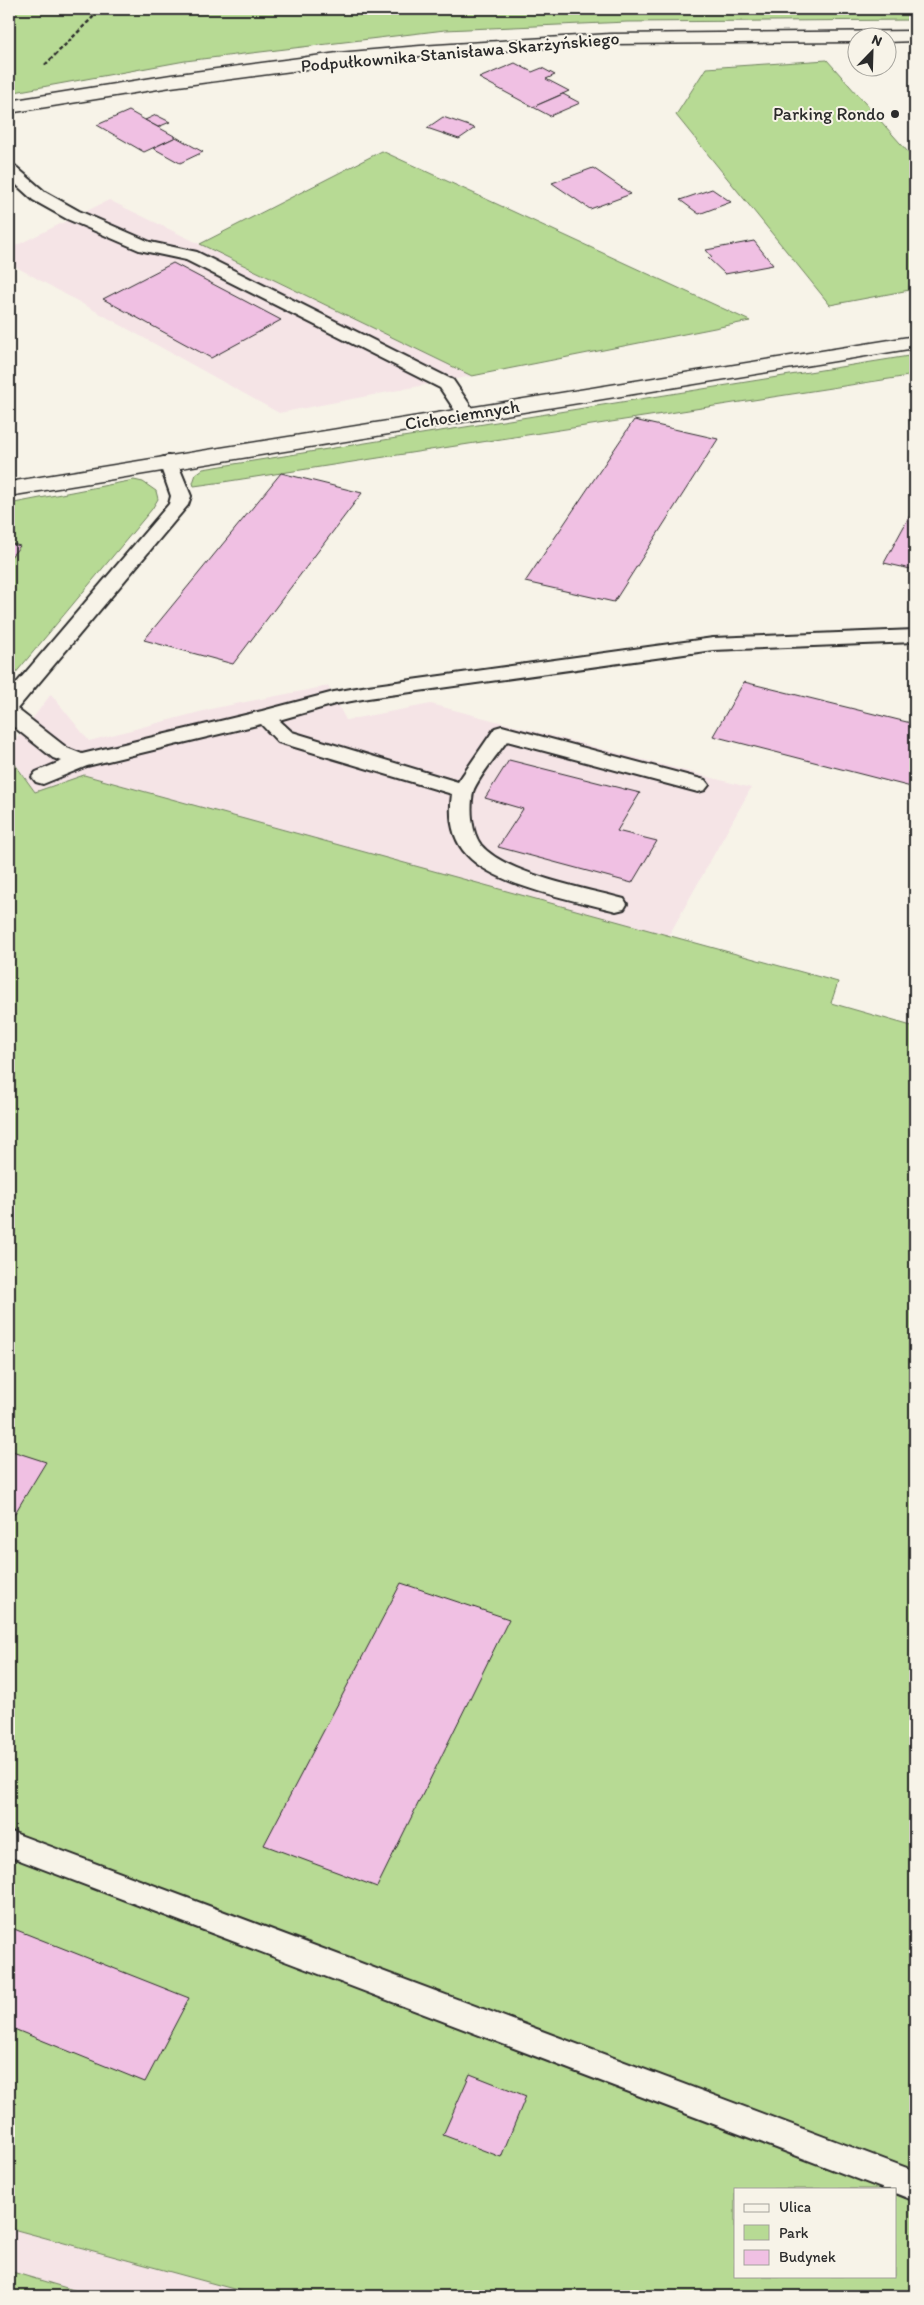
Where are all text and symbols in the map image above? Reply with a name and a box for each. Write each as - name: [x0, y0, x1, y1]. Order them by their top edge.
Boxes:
- street label: Podpułkownika Stanisława Skarżyńskiego: [300, 27, 620, 77]
- north arrow: [846, 28, 896, 78]
- text: N: [869, 31, 885, 50]
- place label: Parking Rondo: [773, 103, 885, 125]
- marker: Parking Rondo: [889, 108, 901, 120]
- street label: Cichociemnych: [403, 395, 521, 435]
- legend: [734, 2188, 896, 2278]
- text: Ulica: [779, 2198, 812, 2216]
- text: Park: [779, 2224, 809, 2242]
- text: Budynek: [779, 2248, 836, 2266]

